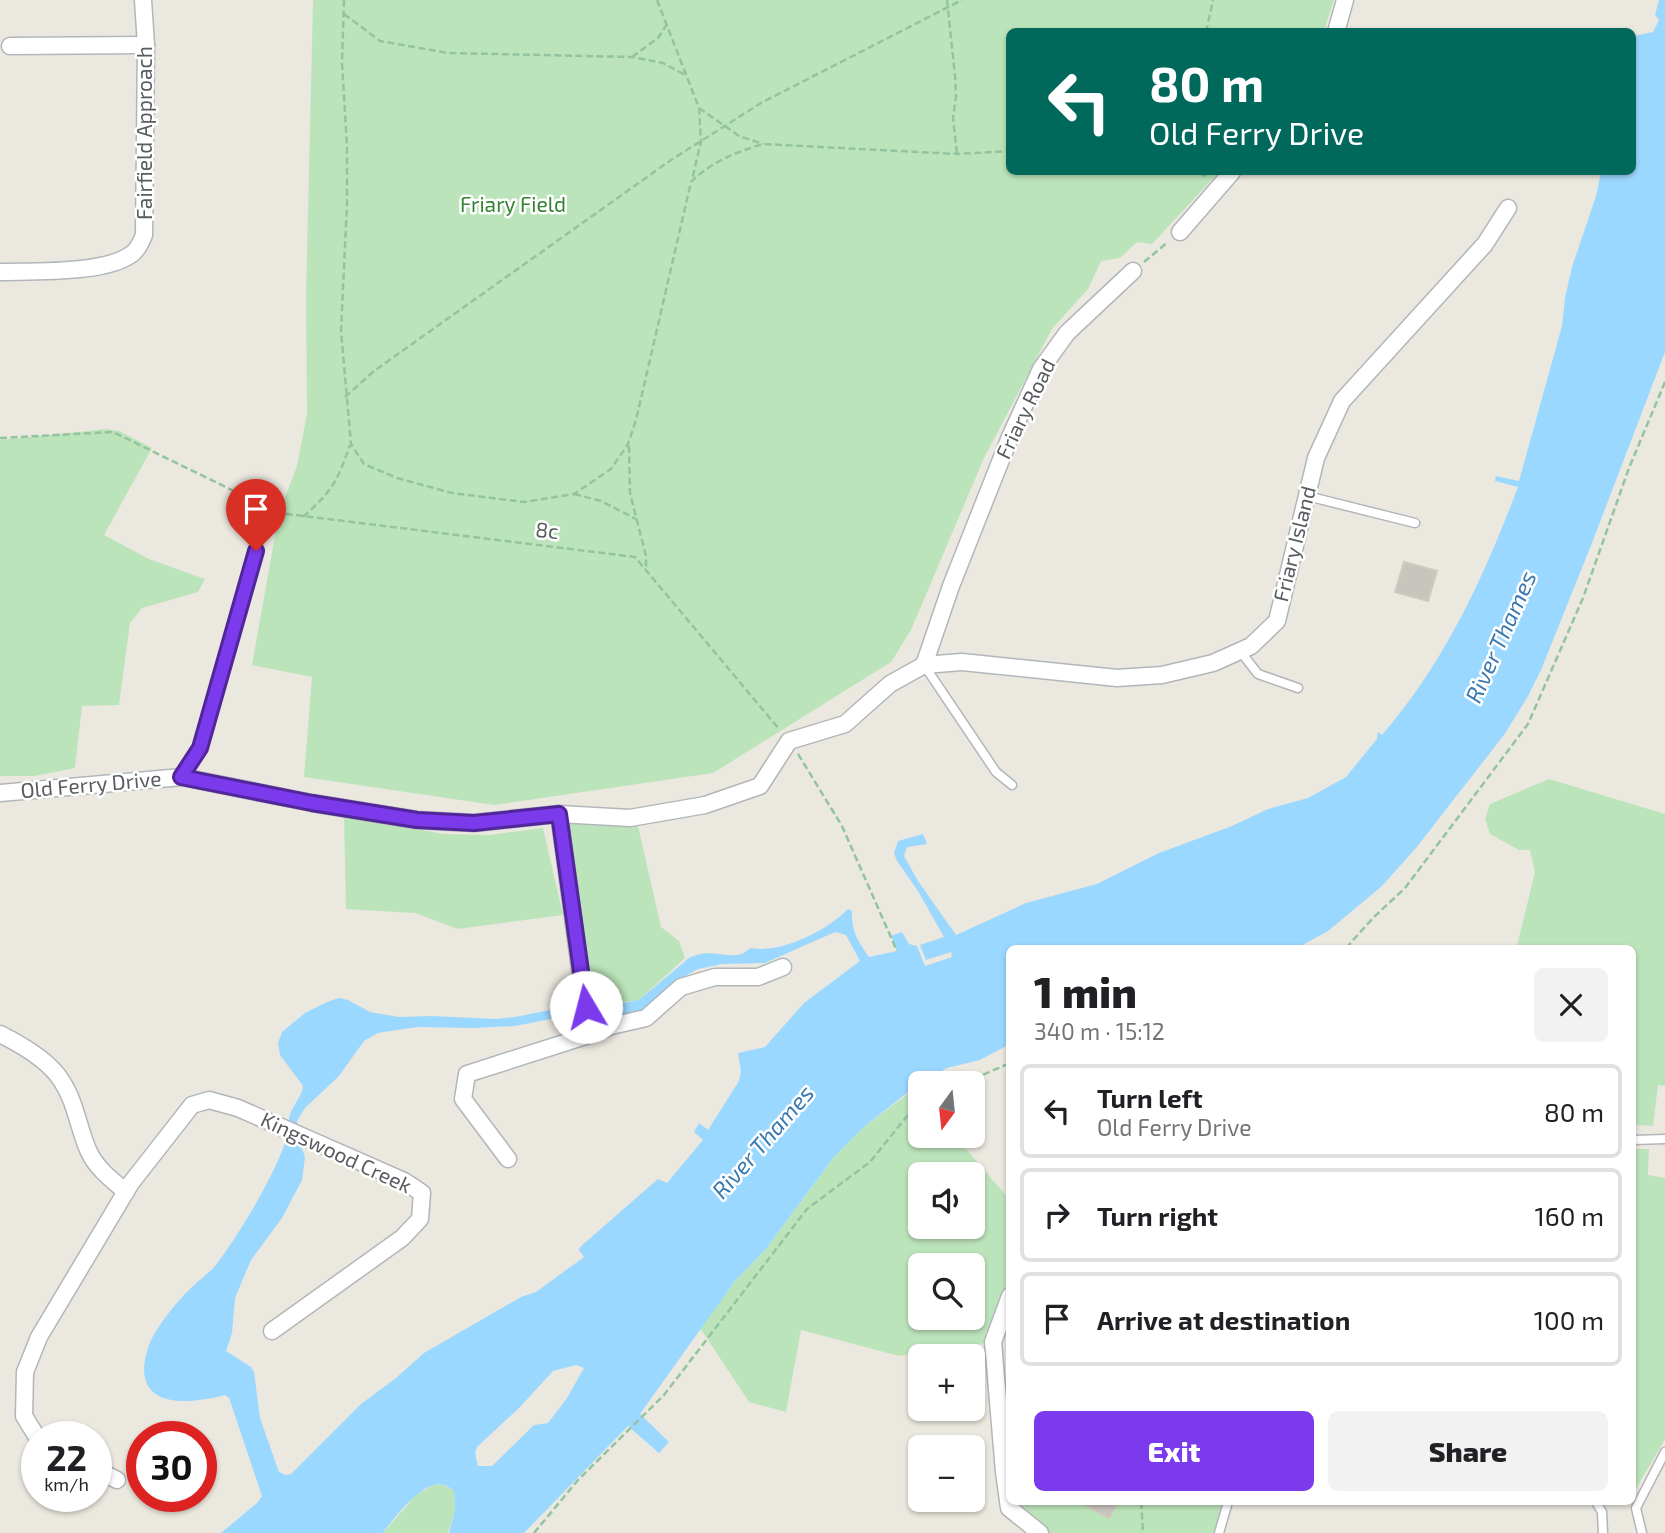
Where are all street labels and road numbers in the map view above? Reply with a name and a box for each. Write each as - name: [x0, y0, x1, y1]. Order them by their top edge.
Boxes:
- street label: Fairfield Approach: [131, 46, 156, 220]
- street label: Friary Road: [990, 354, 1060, 462]
- street label: Friary Island: [1267, 483, 1320, 604]
- street label: 8c: [534, 516, 560, 543]
- street label: Old Ferry Drive: [19, 765, 162, 802]
- street label: Kingswood Creek: [257, 1106, 416, 1198]

